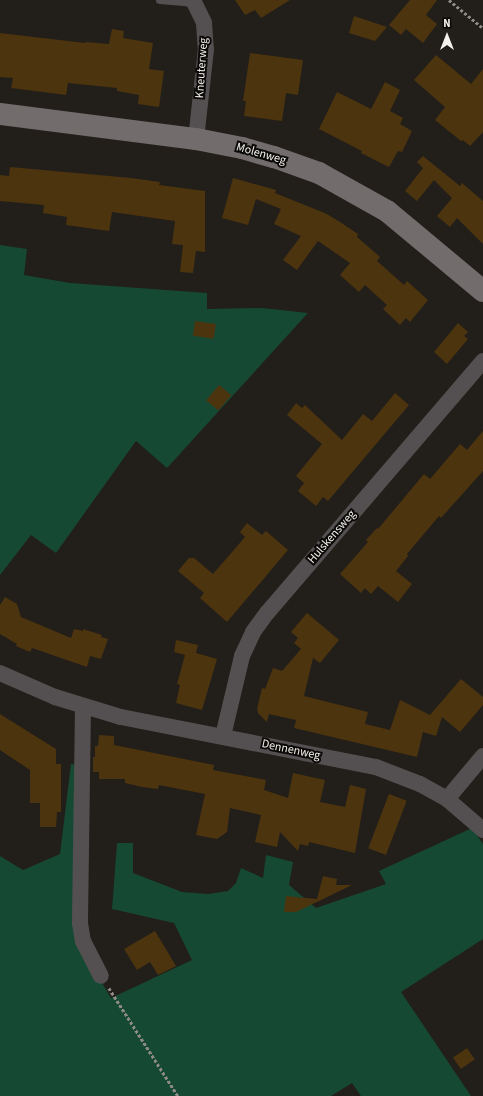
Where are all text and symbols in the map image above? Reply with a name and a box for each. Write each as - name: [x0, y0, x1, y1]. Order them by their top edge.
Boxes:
- north arrow: [427, 16, 467, 56]
- text: N: [443, 16, 451, 31]
- street label: Kneuterweg: [193, 37, 211, 99]
- street label: Molenweg: [234, 140, 288, 168]
- street label: Hulskensweg: [305, 507, 359, 567]
- street label: Dennenweg: [260, 737, 322, 763]

